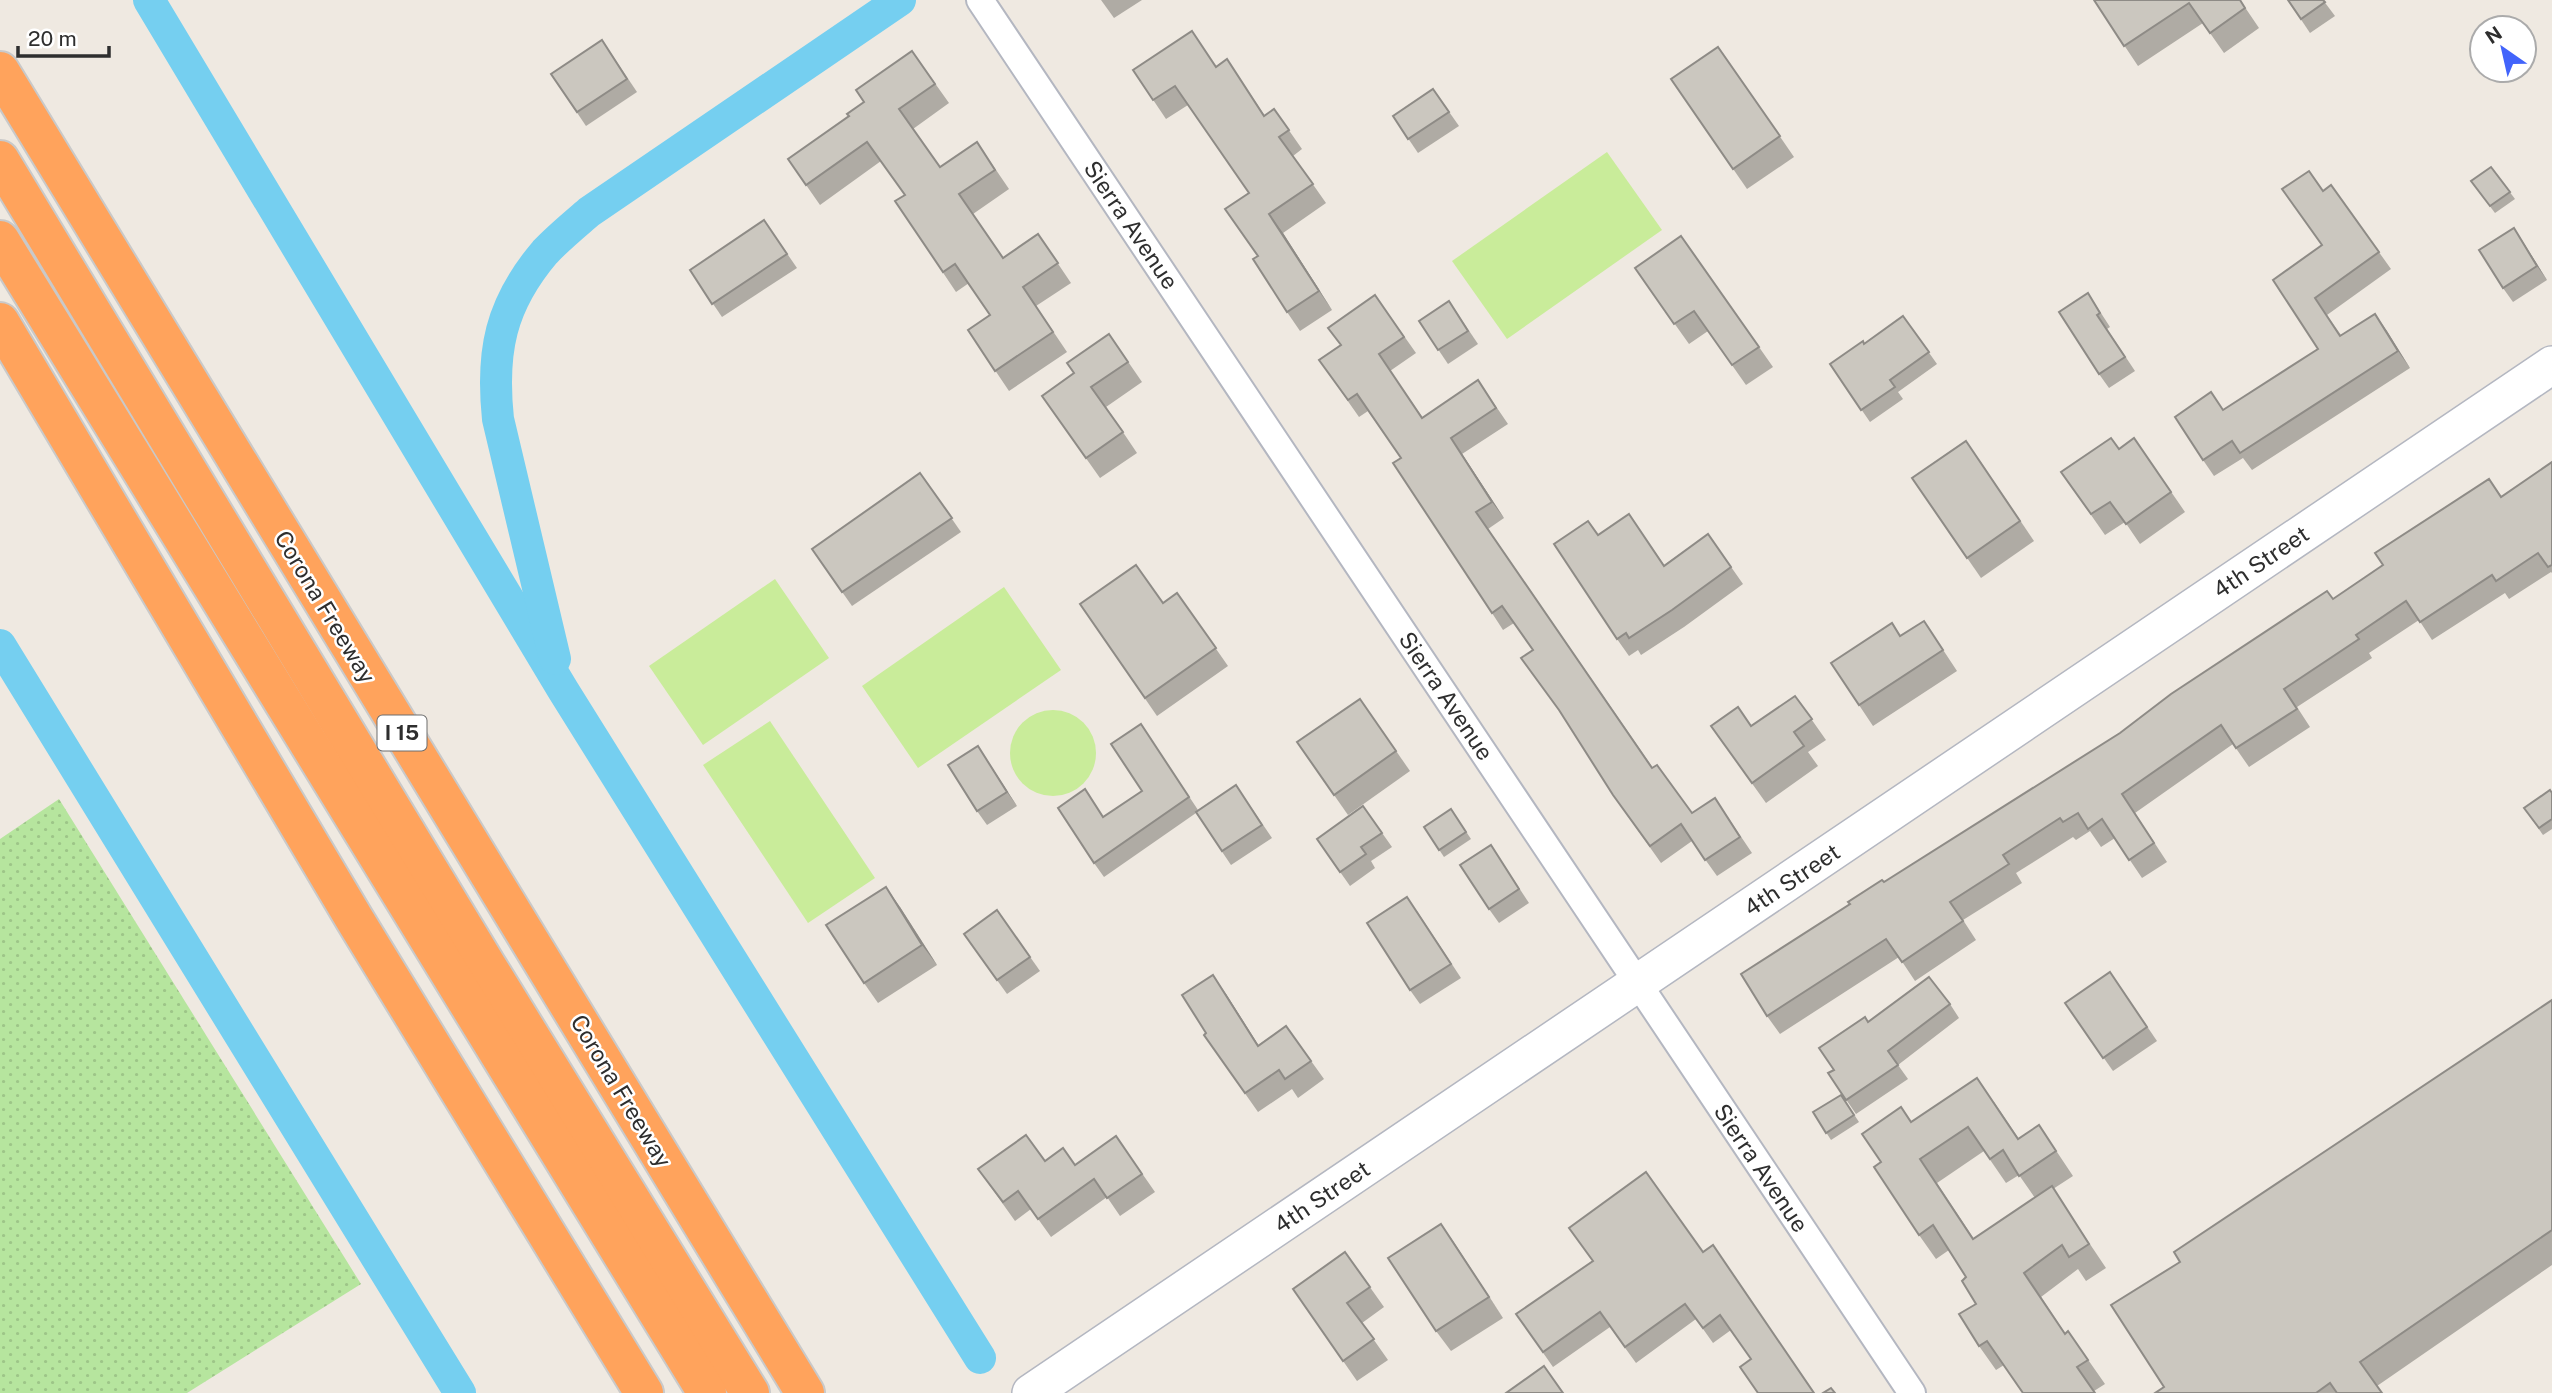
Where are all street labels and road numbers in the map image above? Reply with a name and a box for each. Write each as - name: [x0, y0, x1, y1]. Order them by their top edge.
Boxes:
- street label: Sierra Avenue: [1079, 155, 1184, 294]
- street label: 4th Street: [2208, 520, 2314, 603]
- street label: Corona Freeway: [269, 526, 382, 688]
- street label: Sierra Avenue: [1394, 626, 1499, 765]
- road number: I 15: [378, 716, 426, 750]
- street label: 4th Street: [1739, 838, 1845, 921]
- street label: Corona Freeway: [565, 1010, 678, 1172]
- street label: Sierra Avenue: [1709, 1098, 1814, 1237]
- street label: 4th Street: [1269, 1155, 1375, 1238]

